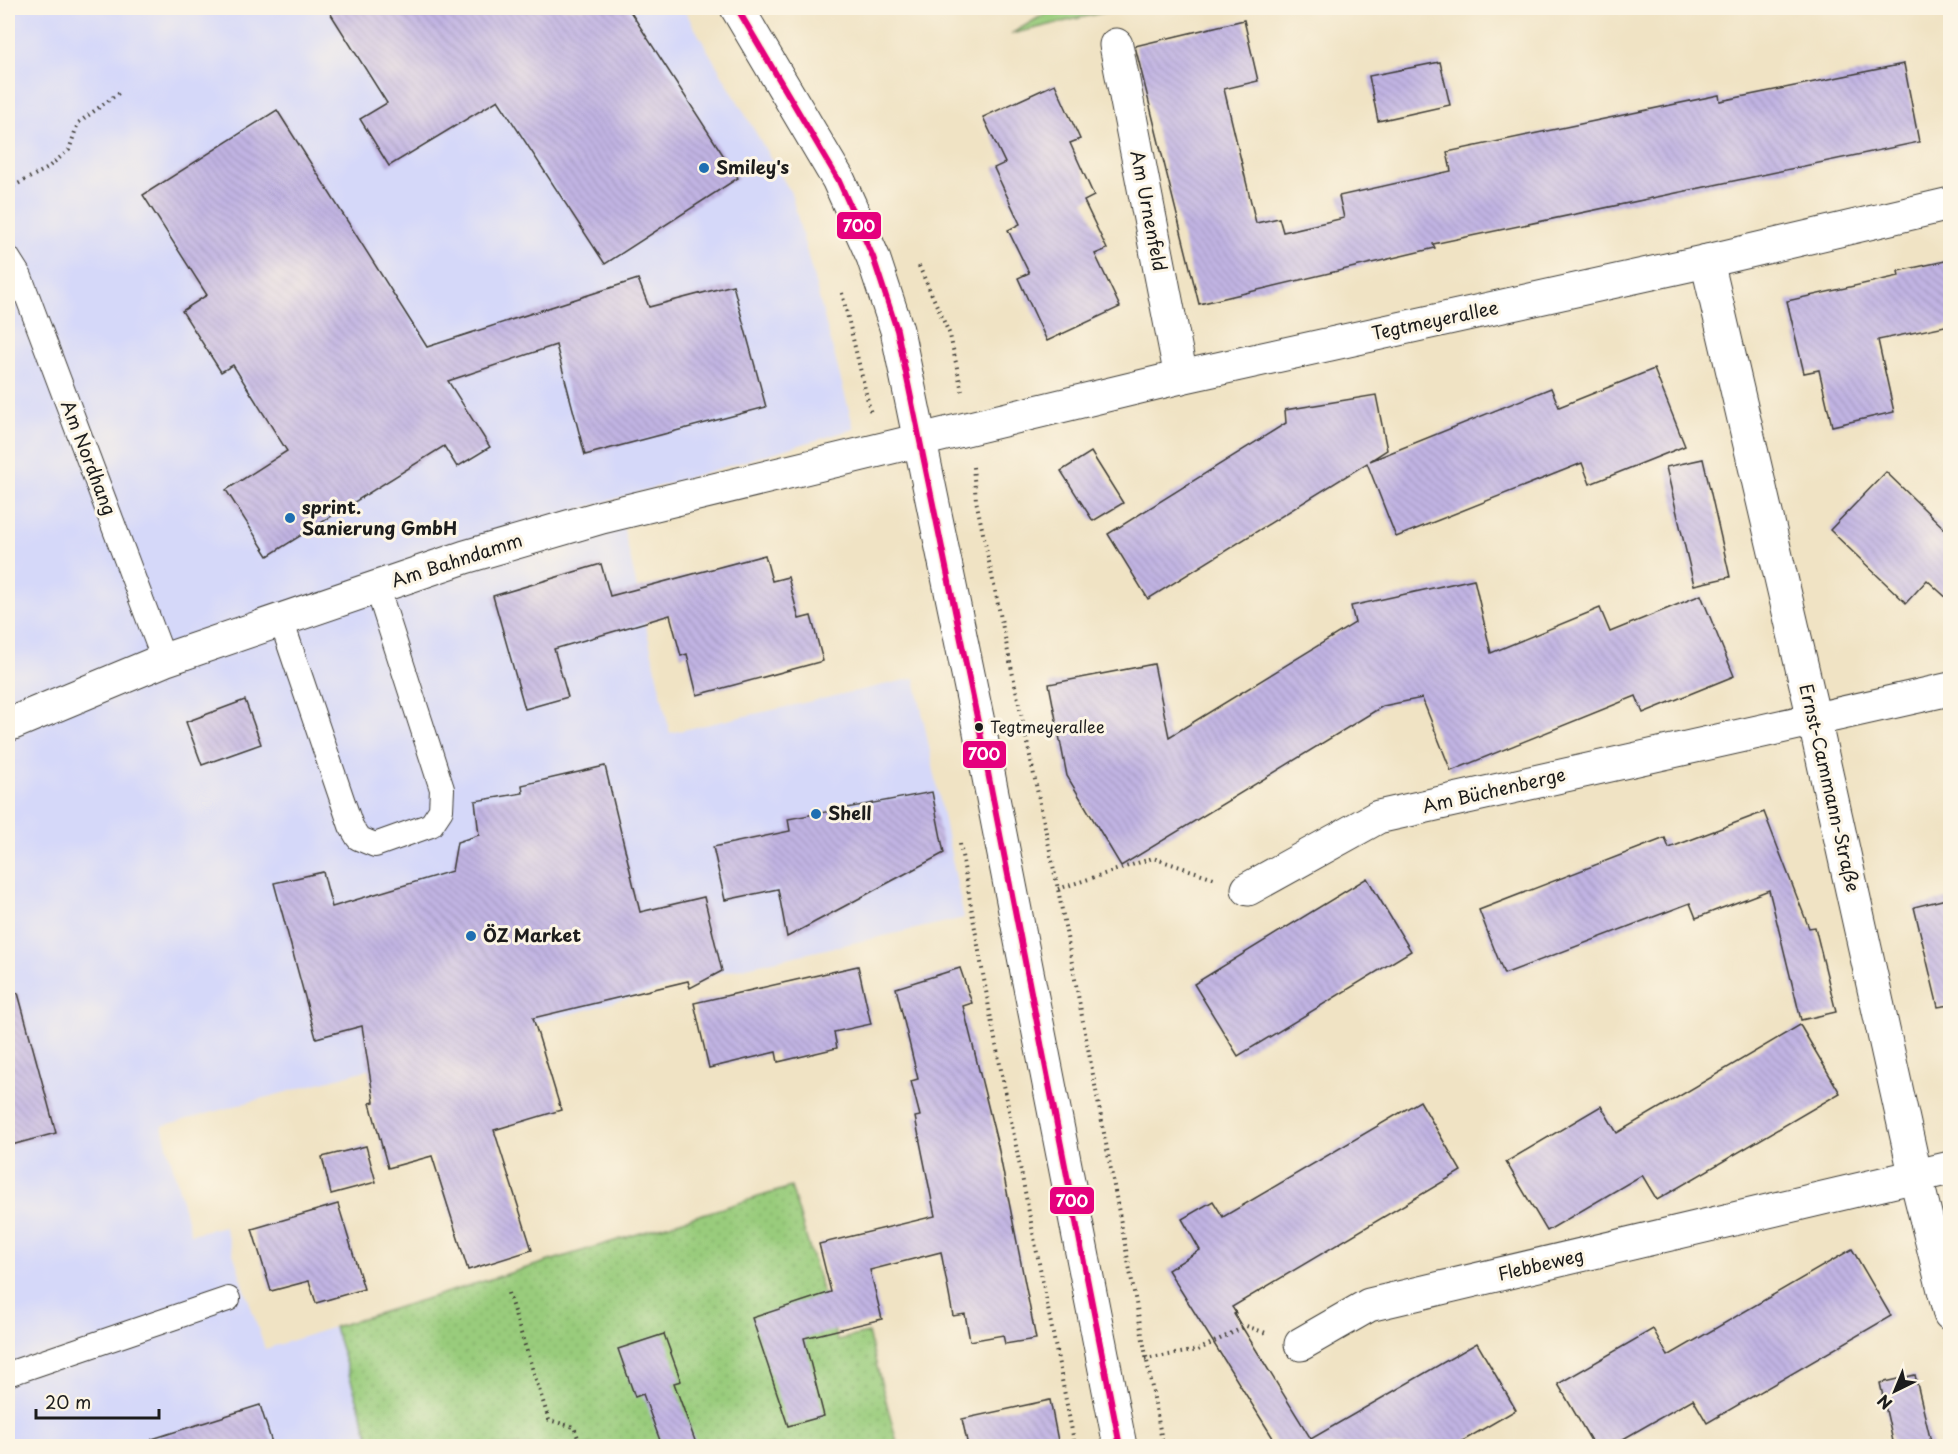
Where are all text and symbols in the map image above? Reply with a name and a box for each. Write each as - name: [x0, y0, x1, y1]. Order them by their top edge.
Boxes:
- street label: Am Urnenfeld: [1125, 148, 1174, 273]
- place label: Smiley's: [716, 153, 789, 180]
- marker: Smiley's: [697, 161, 711, 175]
- line badge: 700: [836, 211, 882, 240]
- text: 700: [843, 213, 876, 237]
- street label: Tegtmeyerallee: [1369, 293, 1501, 346]
- street label: Am Nordhang: [55, 396, 124, 519]
- place label: sprint. Sanierung GmbH: [302, 493, 457, 541]
- marker: sprint. Sanierung GmbH: [283, 511, 297, 525]
- street label: Am Bahndamm: [388, 526, 526, 593]
- street label: Ernst-Cammann-Straße: [1793, 681, 1868, 894]
- place label: Tegtmeyerallee: [990, 714, 1105, 738]
- marker: Tegtmeyerallee: [973, 721, 985, 733]
- line badge: 700: [962, 740, 1007, 769]
- text: 700: [968, 741, 1001, 765]
- street label: Am Büchenberge: [1419, 760, 1568, 819]
- place label: Shell: [828, 799, 871, 826]
- marker: Shell: [809, 807, 823, 821]
- place label: ÖZ Market: [483, 921, 581, 948]
- marker: ÖZ Market: [464, 929, 478, 943]
- line badge: 700: [1049, 1186, 1095, 1215]
- text: 700: [1056, 1188, 1089, 1212]
- street label: Flebbeweg: [1495, 1241, 1586, 1287]
- north arrow: [1865, 1361, 1925, 1421]
- scale bar: [36, 1382, 159, 1420]
- text: 20 m: [45, 1388, 91, 1415]
- text: N: [1871, 1390, 1897, 1416]

